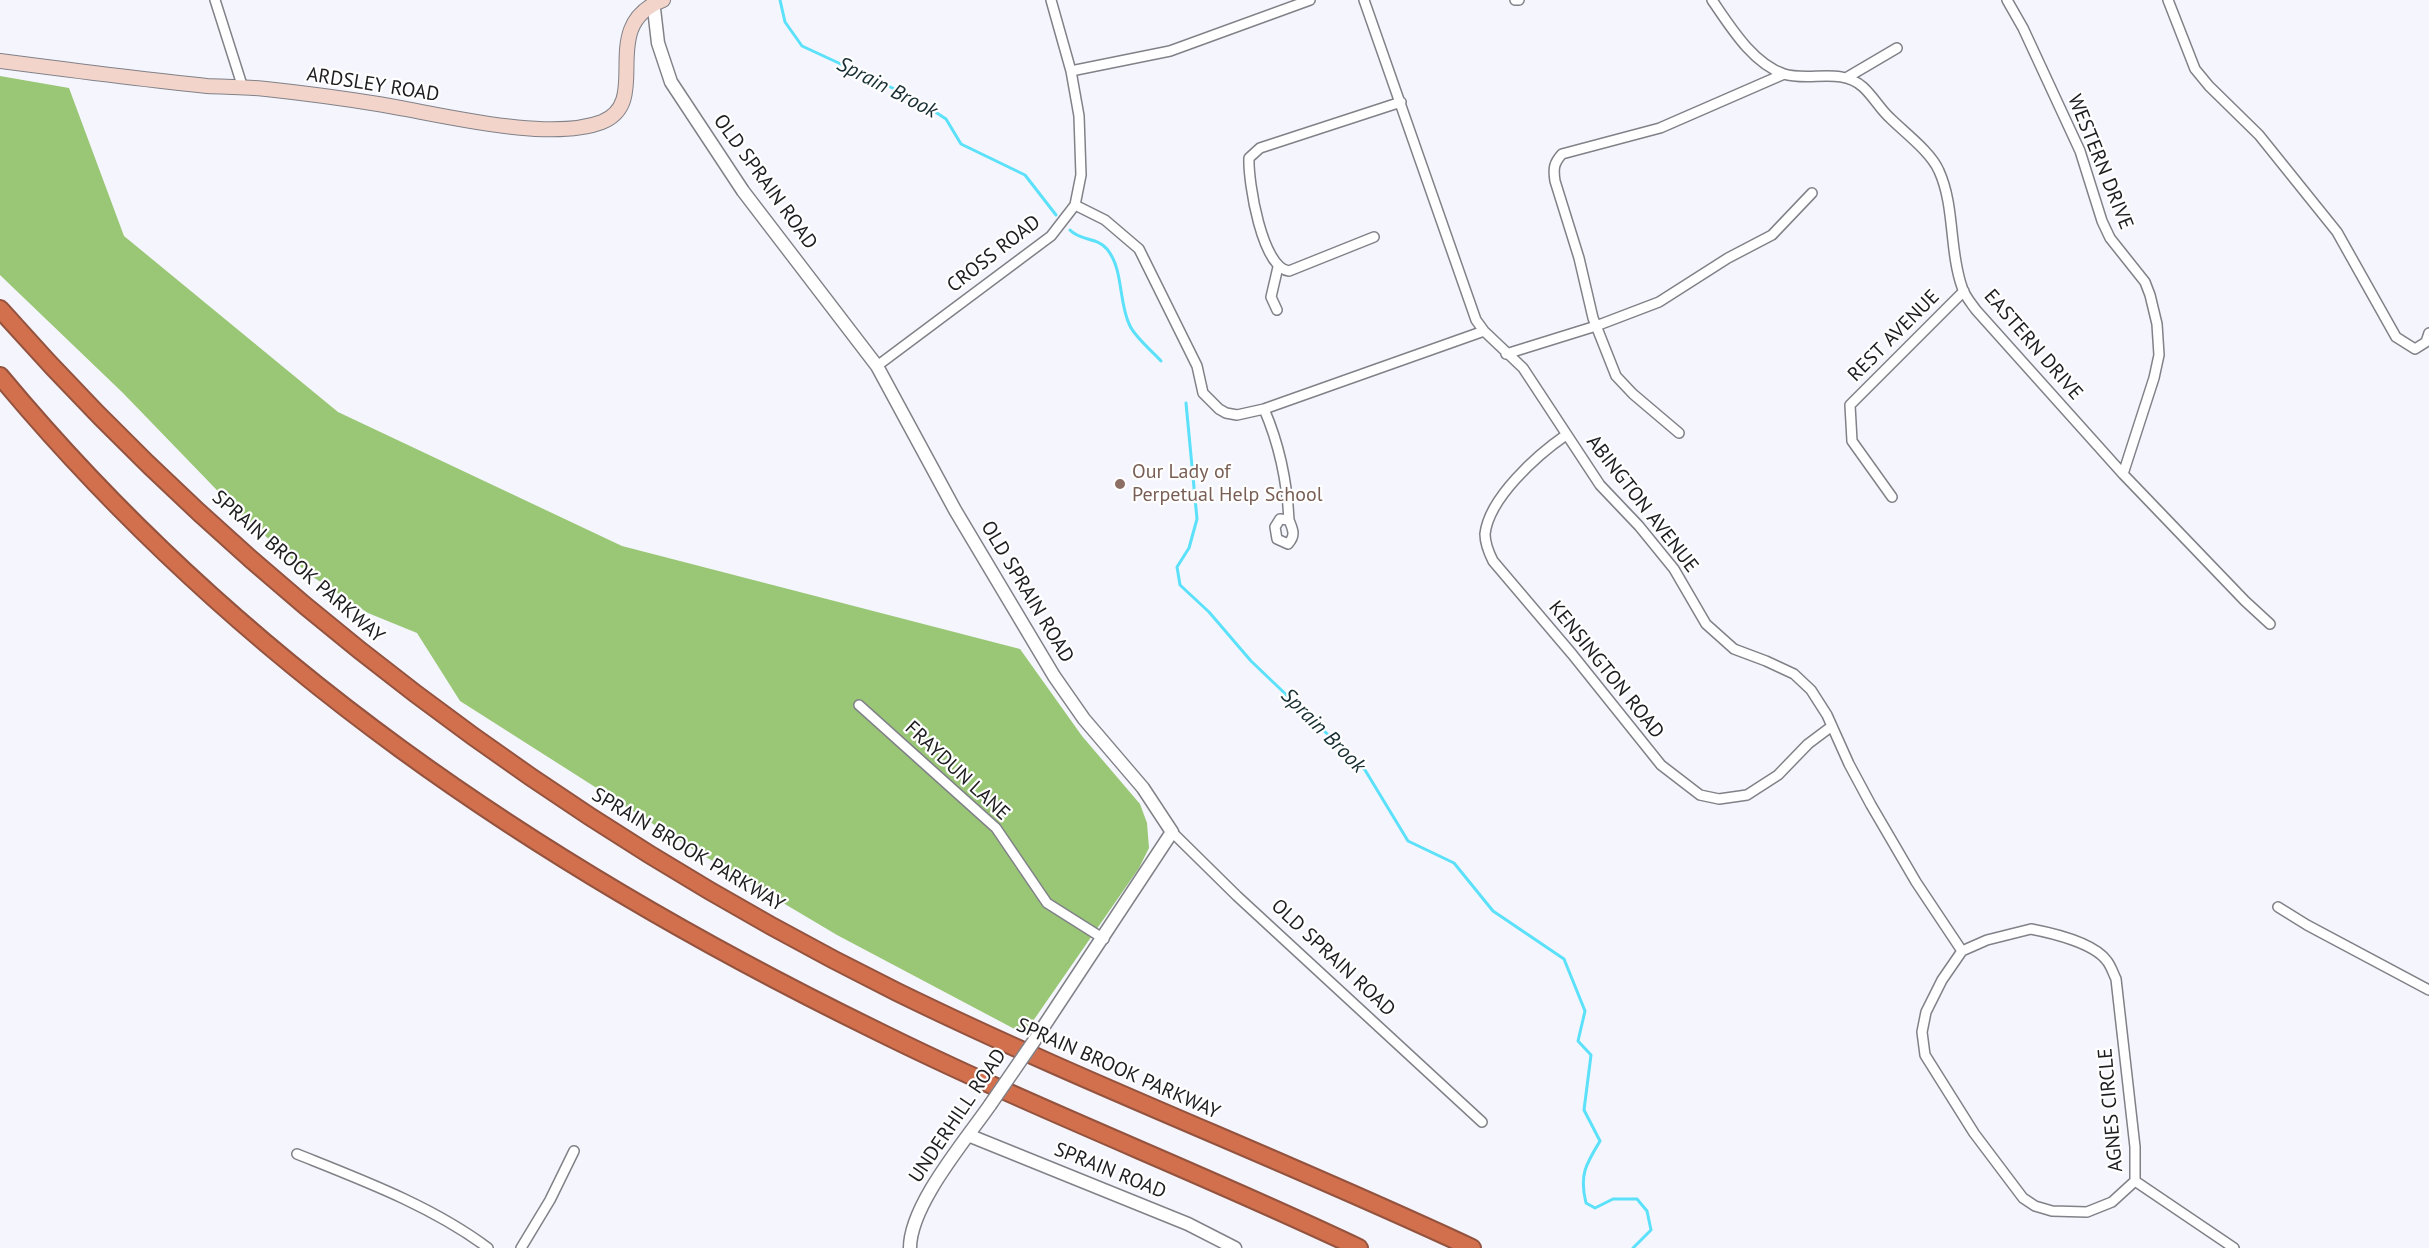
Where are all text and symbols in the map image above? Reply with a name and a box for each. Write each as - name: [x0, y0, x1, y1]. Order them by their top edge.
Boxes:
- water label: Sprain Brook: [833, 52, 941, 124]
- street label: ARDSLEY ROAD: [305, 63, 441, 107]
- street label: WESTERN DRIVE: [2062, 91, 2138, 233]
- street label: OLD SPRAIN ROAD: [708, 110, 822, 254]
- street label: CROSS ROAD: [943, 210, 1045, 298]
- street label: REST AVENUE: [1843, 285, 1945, 387]
- street label: EASTERN DRIVE: [1979, 285, 2087, 405]
- street label: ABINGTON AVENUE: [1581, 431, 1703, 577]
- place label: Our Lady of Perpetual Help School: [1132, 460, 1323, 507]
- marker: Our Lady of Perpetual Help School: [1113, 477, 1127, 491]
- street label: SPRAIN BROOK PARKWAY: [207, 486, 389, 648]
- street label: OLD SPRAIN ROAD: [975, 517, 1079, 667]
- street label: KENSINGTON ROAD: [1543, 596, 1669, 744]
- water label: Sprain Brook: [1275, 683, 1371, 779]
- street label: FRAYDUN LANE: [900, 716, 1014, 826]
- street label: SPRAIN BROOK PARKWAY: [587, 783, 789, 917]
- street label: OLD SPRAIN ROAD: [1266, 894, 1400, 1022]
- street label: SPRAIN BROOK PARKWAY: [1012, 1013, 1224, 1125]
- street label: UNDERHILL ROAD: [904, 1044, 1012, 1188]
- street label: AGNES CIRCLE: [2094, 1047, 2128, 1173]
- street label: SPRAIN ROAD: [1051, 1138, 1169, 1204]

